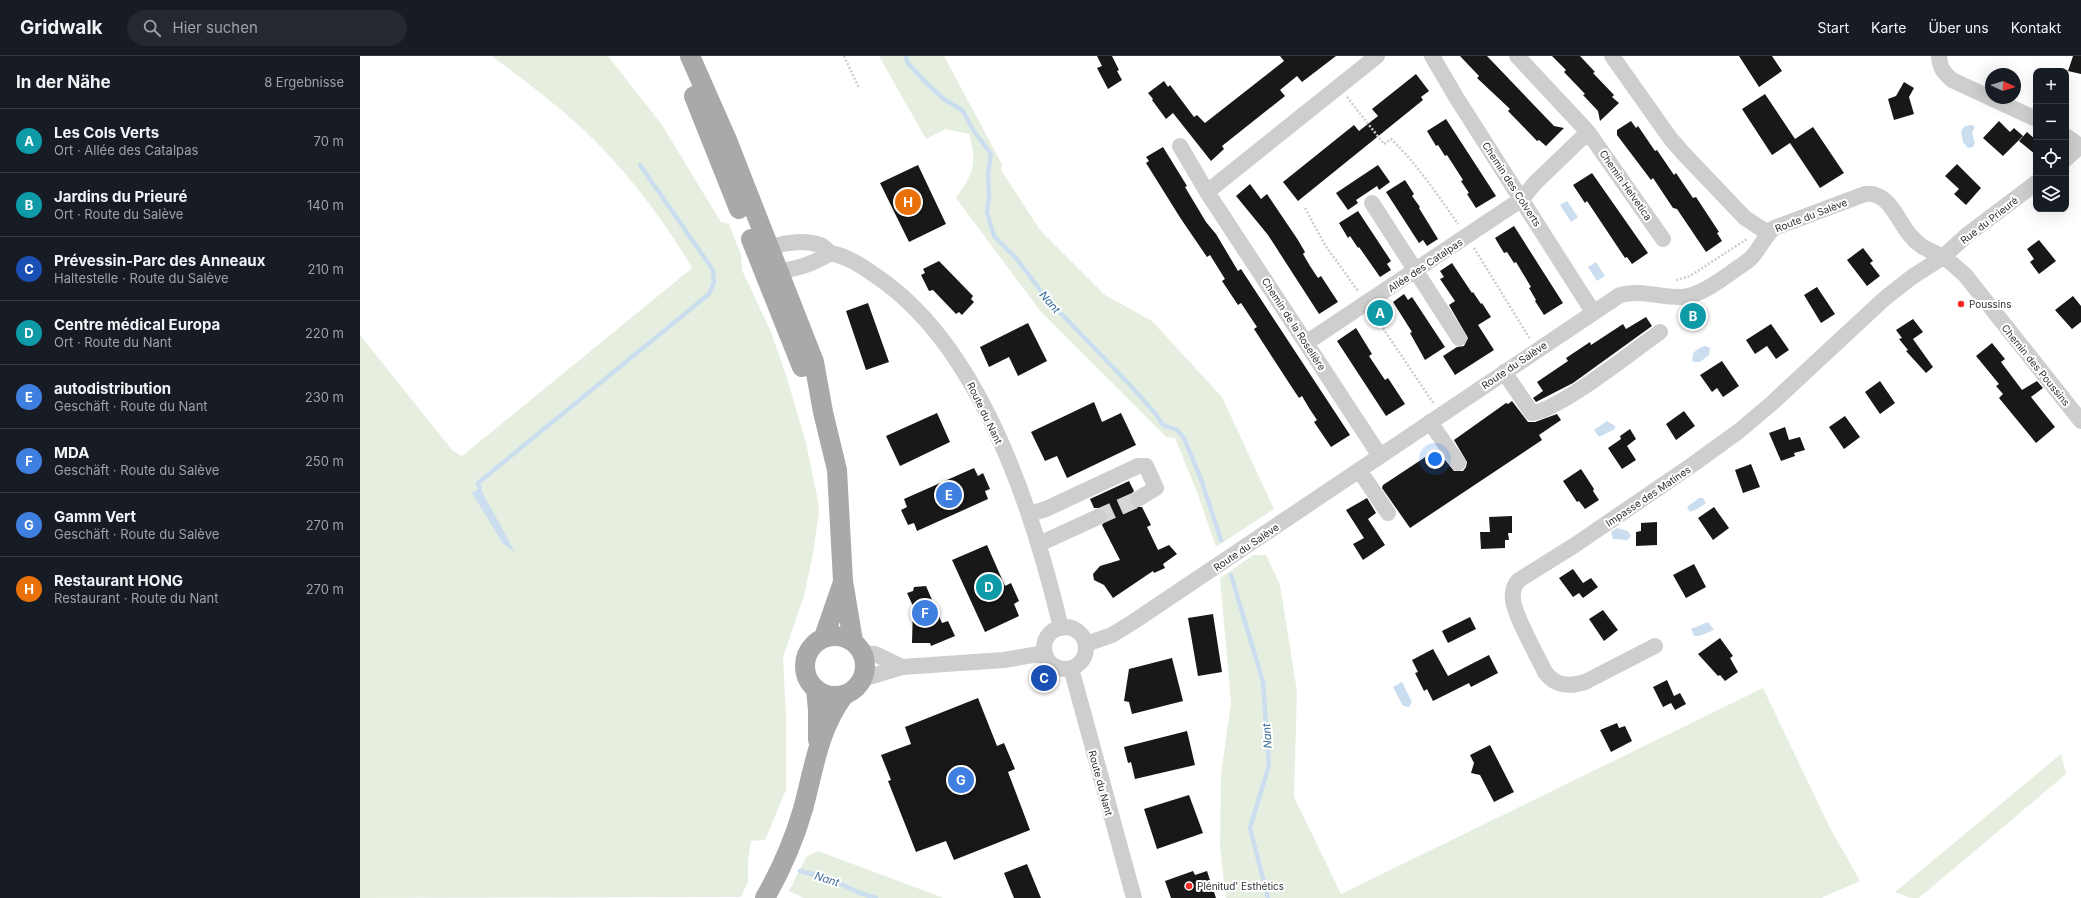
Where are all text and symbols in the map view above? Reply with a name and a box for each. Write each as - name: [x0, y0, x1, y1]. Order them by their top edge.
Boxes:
- search box: [127, 10, 407, 46]
- text: Gridwalk: [20, 16, 103, 39]
- icon: search: [141, 17, 163, 39]
- text: Hier suchen: [173, 18, 258, 37]
- text: Start: [1817, 19, 1849, 36]
- text: Karte: [1871, 19, 1906, 36]
- text: Über uns: [1928, 19, 1989, 36]
- text: Kontakt: [2011, 19, 2061, 36]
- north arrow: [1985, 68, 2021, 104]
- map controls: [2033, 68, 2069, 212]
- button: +: [2033, 68, 2069, 104]
- text: In der Nähe: [16, 72, 111, 92]
- text: 8 Ergebnisse: [264, 74, 344, 90]
- button: −: [2033, 104, 2069, 140]
- text: Les Cols Verts: [54, 123, 159, 142]
- text: A: [24, 133, 34, 149]
- text: 70 m: [314, 133, 344, 149]
- street label: Chemin des Colverts: [1480, 139, 1544, 229]
- button: locate: [2033, 140, 2069, 176]
- text: Ort · Allée des Catalpas: [54, 142, 198, 158]
- street label: Chemin Helvetica: [1597, 148, 1655, 222]
- button: layers: [2033, 176, 2069, 212]
- text: Jardins du Prieuré: [54, 187, 187, 206]
- pin: H: [895, 187, 921, 217]
- street label: Rue du Prieuré: [1958, 194, 2020, 246]
- street label: Route du Salève: [1773, 196, 1849, 234]
- text: B: [25, 197, 33, 213]
- text: 140 m: [307, 197, 344, 213]
- text: Ort · Route du Salève: [54, 206, 183, 222]
- street label: Allée des Catalpas: [1385, 236, 1465, 294]
- text: Prévessin-Parc des Anneaux: [54, 251, 265, 270]
- text: C: [24, 261, 34, 277]
- text: 210 m: [308, 261, 344, 277]
- text: Haltestelle · Route du Salève: [54, 270, 229, 286]
- street label: Chemin de la Roselière: [1260, 275, 1329, 373]
- water label: Nant: [1036, 288, 1064, 316]
- pin: A: [1367, 298, 1393, 328]
- place label: Poussins: [1969, 298, 2011, 310]
- marker: Poussins: [1956, 299, 1966, 309]
- pin: B: [1680, 301, 1706, 331]
- text: Centre médical Europa: [54, 315, 220, 334]
- street label: Chemin des Poussins: [1999, 322, 2073, 408]
- text: D: [24, 325, 34, 341]
- text: 220 m: [305, 325, 344, 341]
- text: Ort · Route du Nant: [54, 334, 172, 350]
- street label: Route du Salève: [1479, 339, 1549, 391]
- text: autodistribution: [54, 379, 171, 398]
- street label: Route du Nant: [965, 380, 1005, 446]
- text: E: [25, 389, 33, 405]
- text: 230 m: [305, 389, 344, 405]
- text: Geschäft · Route du Nant: [54, 398, 208, 414]
- text: MDA: [54, 443, 89, 462]
- your location: [1425, 449, 1445, 469]
- text: F: [25, 453, 33, 469]
- text: 250 m: [305, 453, 344, 469]
- text: Geschäft · Route du Salève: [54, 462, 219, 478]
- street label: Impasse des Matines: [1603, 463, 1693, 529]
- pin: E: [936, 480, 962, 510]
- text: Gamm Vert: [54, 507, 136, 526]
- text: G: [24, 517, 34, 533]
- text: 270 m: [306, 517, 344, 533]
- street label: Route du Salève: [1211, 521, 1281, 573]
- text: Geschäft · Route du Salève: [54, 526, 219, 542]
- text: Restaurant HONG: [54, 571, 183, 590]
- pin: D: [976, 572, 1002, 602]
- text: H: [24, 581, 34, 597]
- text: 270 m: [306, 581, 344, 597]
- text: Restaurant · Route du Nant: [54, 590, 218, 606]
- pin: F: [912, 598, 938, 628]
- pin: C: [1031, 663, 1057, 693]
- water label: Nant: [1259, 723, 1275, 749]
- street label: Route du Nant: [1087, 749, 1116, 818]
- pin: G: [948, 765, 974, 795]
- water label: Nant: [813, 868, 841, 890]
- place label: Plénitud' Esthétics: [1197, 880, 1284, 892]
- marker: Plénitud' Esthétics: [1184, 881, 1194, 891]

